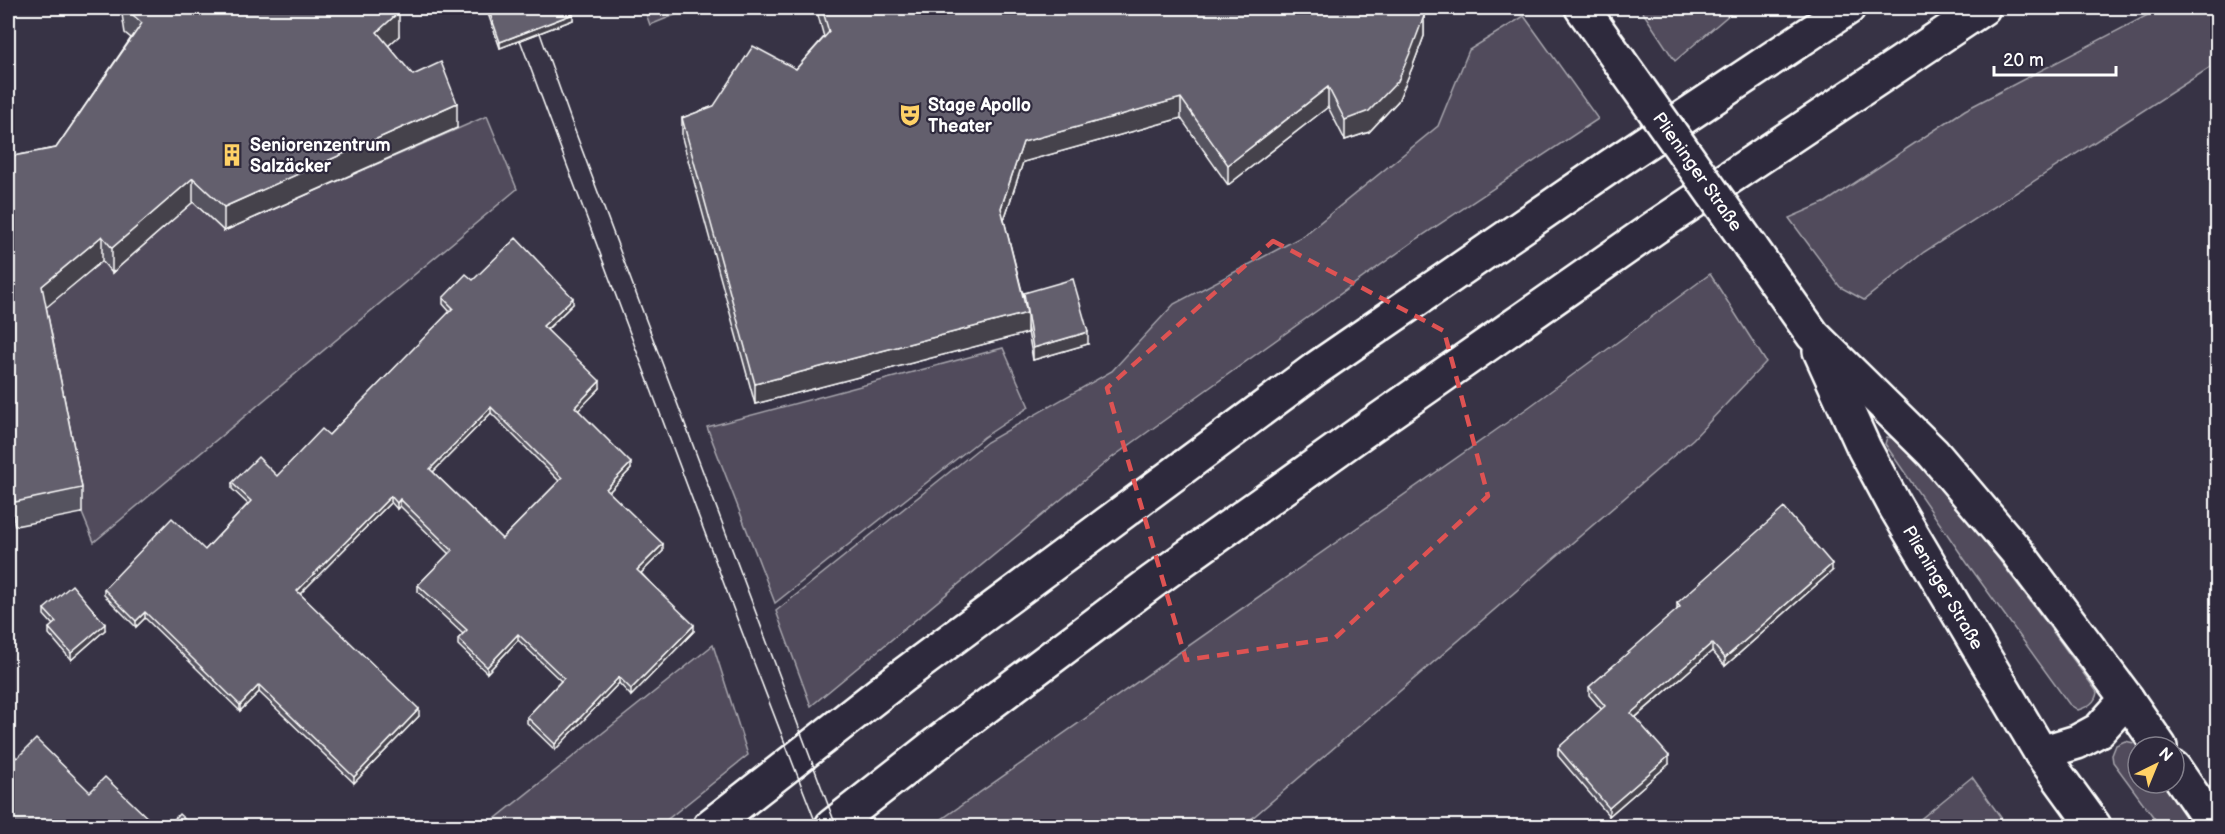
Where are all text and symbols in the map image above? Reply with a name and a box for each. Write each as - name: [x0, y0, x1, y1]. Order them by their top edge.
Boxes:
- scale bar: [1994, 39, 2116, 77]
- text: 20 m: [2003, 50, 2044, 71]
- place label: Stage Apollo Theater: [928, 95, 1031, 137]
- theatre icon: Stage Apollo Theater: [897, 102, 923, 128]
- street label: Plieninger Straße: [1648, 109, 1747, 236]
- place label: Seniorenzentrum Salzäcker: [250, 135, 391, 177]
- building icon: Seniorenzentrum Salzäcker: [219, 142, 245, 168]
- street label: Plieninger Straße: [1898, 522, 1988, 654]
- north arrow: [2126, 735, 2186, 795]
- text: N: [2154, 744, 2176, 766]

